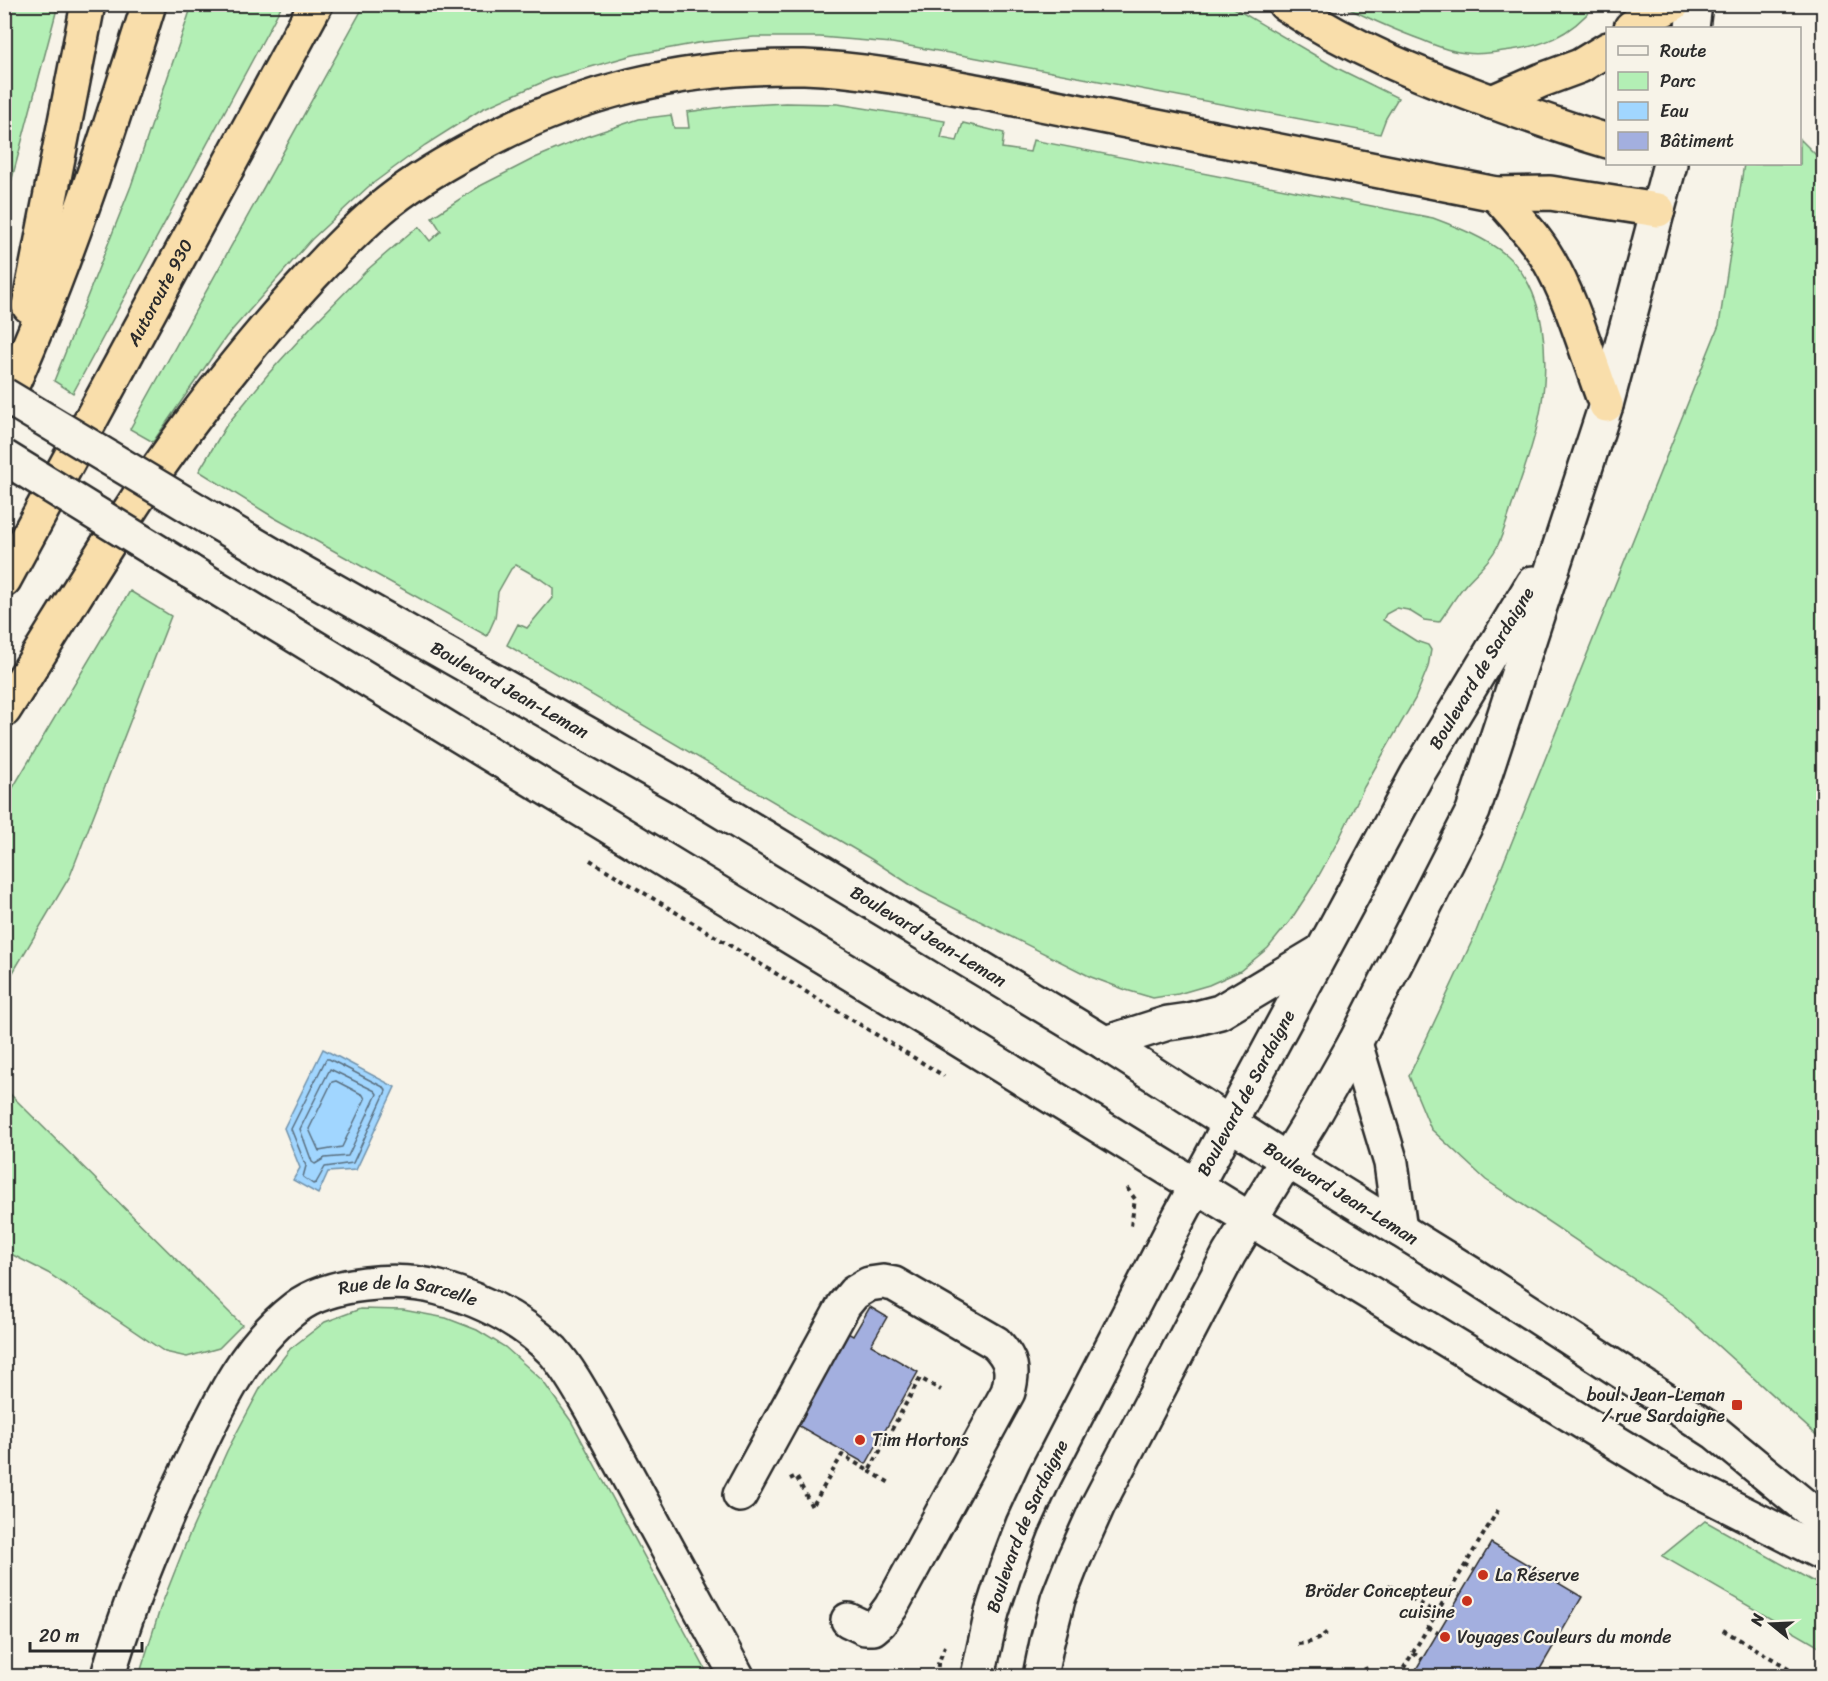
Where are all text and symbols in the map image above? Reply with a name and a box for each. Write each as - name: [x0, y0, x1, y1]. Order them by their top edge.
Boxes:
- legend: [1606, 27, 1801, 165]
- text: Route: [1660, 35, 1707, 67]
- text: Parc: [1660, 65, 1696, 97]
- text: Eau: [1660, 95, 1689, 127]
- text: Bâtiment: [1660, 125, 1734, 157]
- street label: Autoroute 930: [117, 233, 202, 353]
- street label: Boulevard de Sardaigne: [1420, 580, 1543, 756]
- street label: Boulevard Jean-Leman: [424, 632, 595, 748]
- street label: Boulevard Jean-Leman: [844, 877, 1013, 996]
- street label: Boulevard de Sardaigne: [1188, 1004, 1304, 1182]
- street label: Boulevard Jean-Leman: [1257, 1133, 1425, 1254]
- street label: Rue de la Sarcelle: [335, 1266, 483, 1316]
- place label: boul. Jean-Leman / rue Sardaigne: [1587, 1379, 1725, 1432]
- marker: boul. Jean-Leman / rue Sardaigne: [1730, 1398, 1744, 1412]
- place label: Tim Hortons: [872, 1424, 970, 1456]
- marker: Tim Hortons: [853, 1433, 867, 1447]
- street label: Boulevard de Sardaigne: [977, 1434, 1077, 1617]
- place label: La Réserve: [1495, 1559, 1579, 1591]
- marker: La Réserve: [1476, 1568, 1490, 1582]
- place label: Bröder Concepteur cuisine: [1305, 1575, 1457, 1628]
- marker: Bröder Concepteur cuisine: [1460, 1594, 1474, 1608]
- north arrow: [1741, 1594, 1801, 1654]
- text: N: [1741, 1609, 1773, 1630]
- scale bar: [30, 1615, 142, 1653]
- text: 20 m: [39, 1620, 79, 1652]
- place label: Voyages Couleurs du monde: [1457, 1621, 1672, 1653]
- marker: Voyages Couleurs du monde: [1438, 1630, 1452, 1644]

